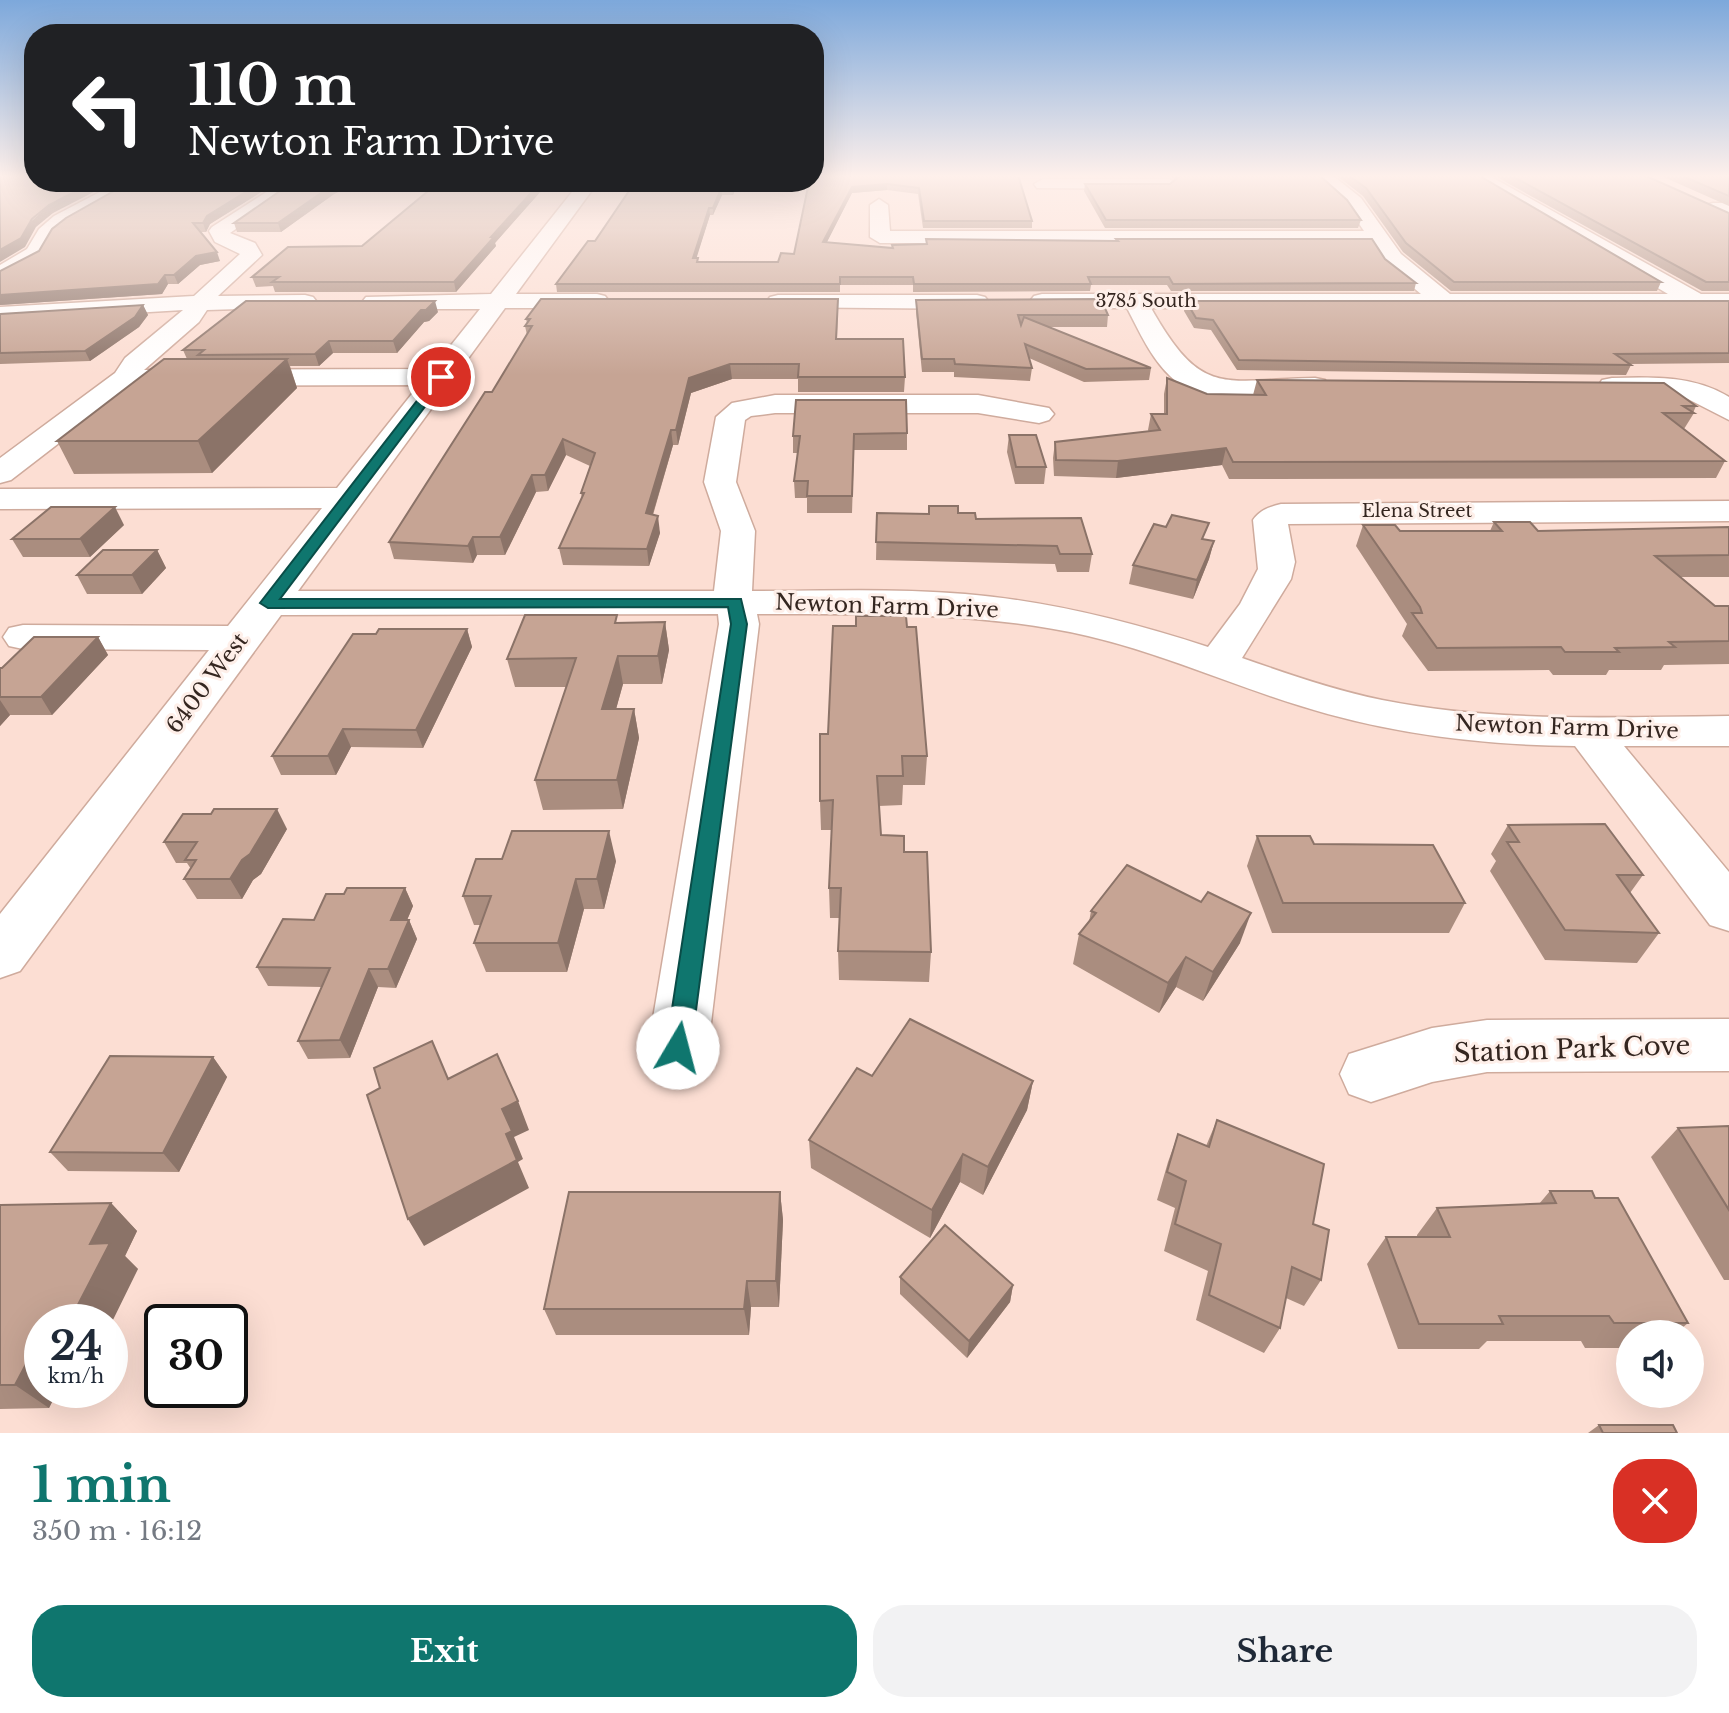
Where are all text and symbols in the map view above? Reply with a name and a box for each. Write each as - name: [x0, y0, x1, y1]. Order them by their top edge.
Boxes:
- text: 110 m: [188, 51, 356, 120]
- icon: left: [56, 56, 160, 160]
- text: Newton Farm Drive: [188, 120, 554, 165]
- street label: 3785 South: [1095, 290, 1197, 312]
- pin: [407, 343, 475, 411]
- icon: arrive: [419, 355, 463, 399]
- street label: Elena Street: [1362, 500, 1473, 522]
- street label: Newton Farm Drive: [775, 589, 999, 623]
- street label: 6400 West: [160, 627, 254, 739]
- street label: Newton Farm Drive: [1455, 710, 1679, 744]
- position arrow: [636, 1006, 720, 1090]
- street label: Station Park Cove: [1453, 1029, 1691, 1069]
- speed limit sign: 30: [144, 1304, 248, 1408]
- map controls: [1616, 1320, 1704, 1408]
- button: sound: [1616, 1320, 1704, 1408]
- text: 24: [50, 1321, 102, 1371]
- text: km/h: [48, 1364, 104, 1388]
- text: 1 min: [32, 1455, 171, 1515]
- button: close: [1613, 1459, 1697, 1543]
- text: 350 m · 16:12: [32, 1515, 202, 1547]
- button: Exit: [32, 1605, 857, 1697]
- button: Share: [873, 1605, 1697, 1697]

